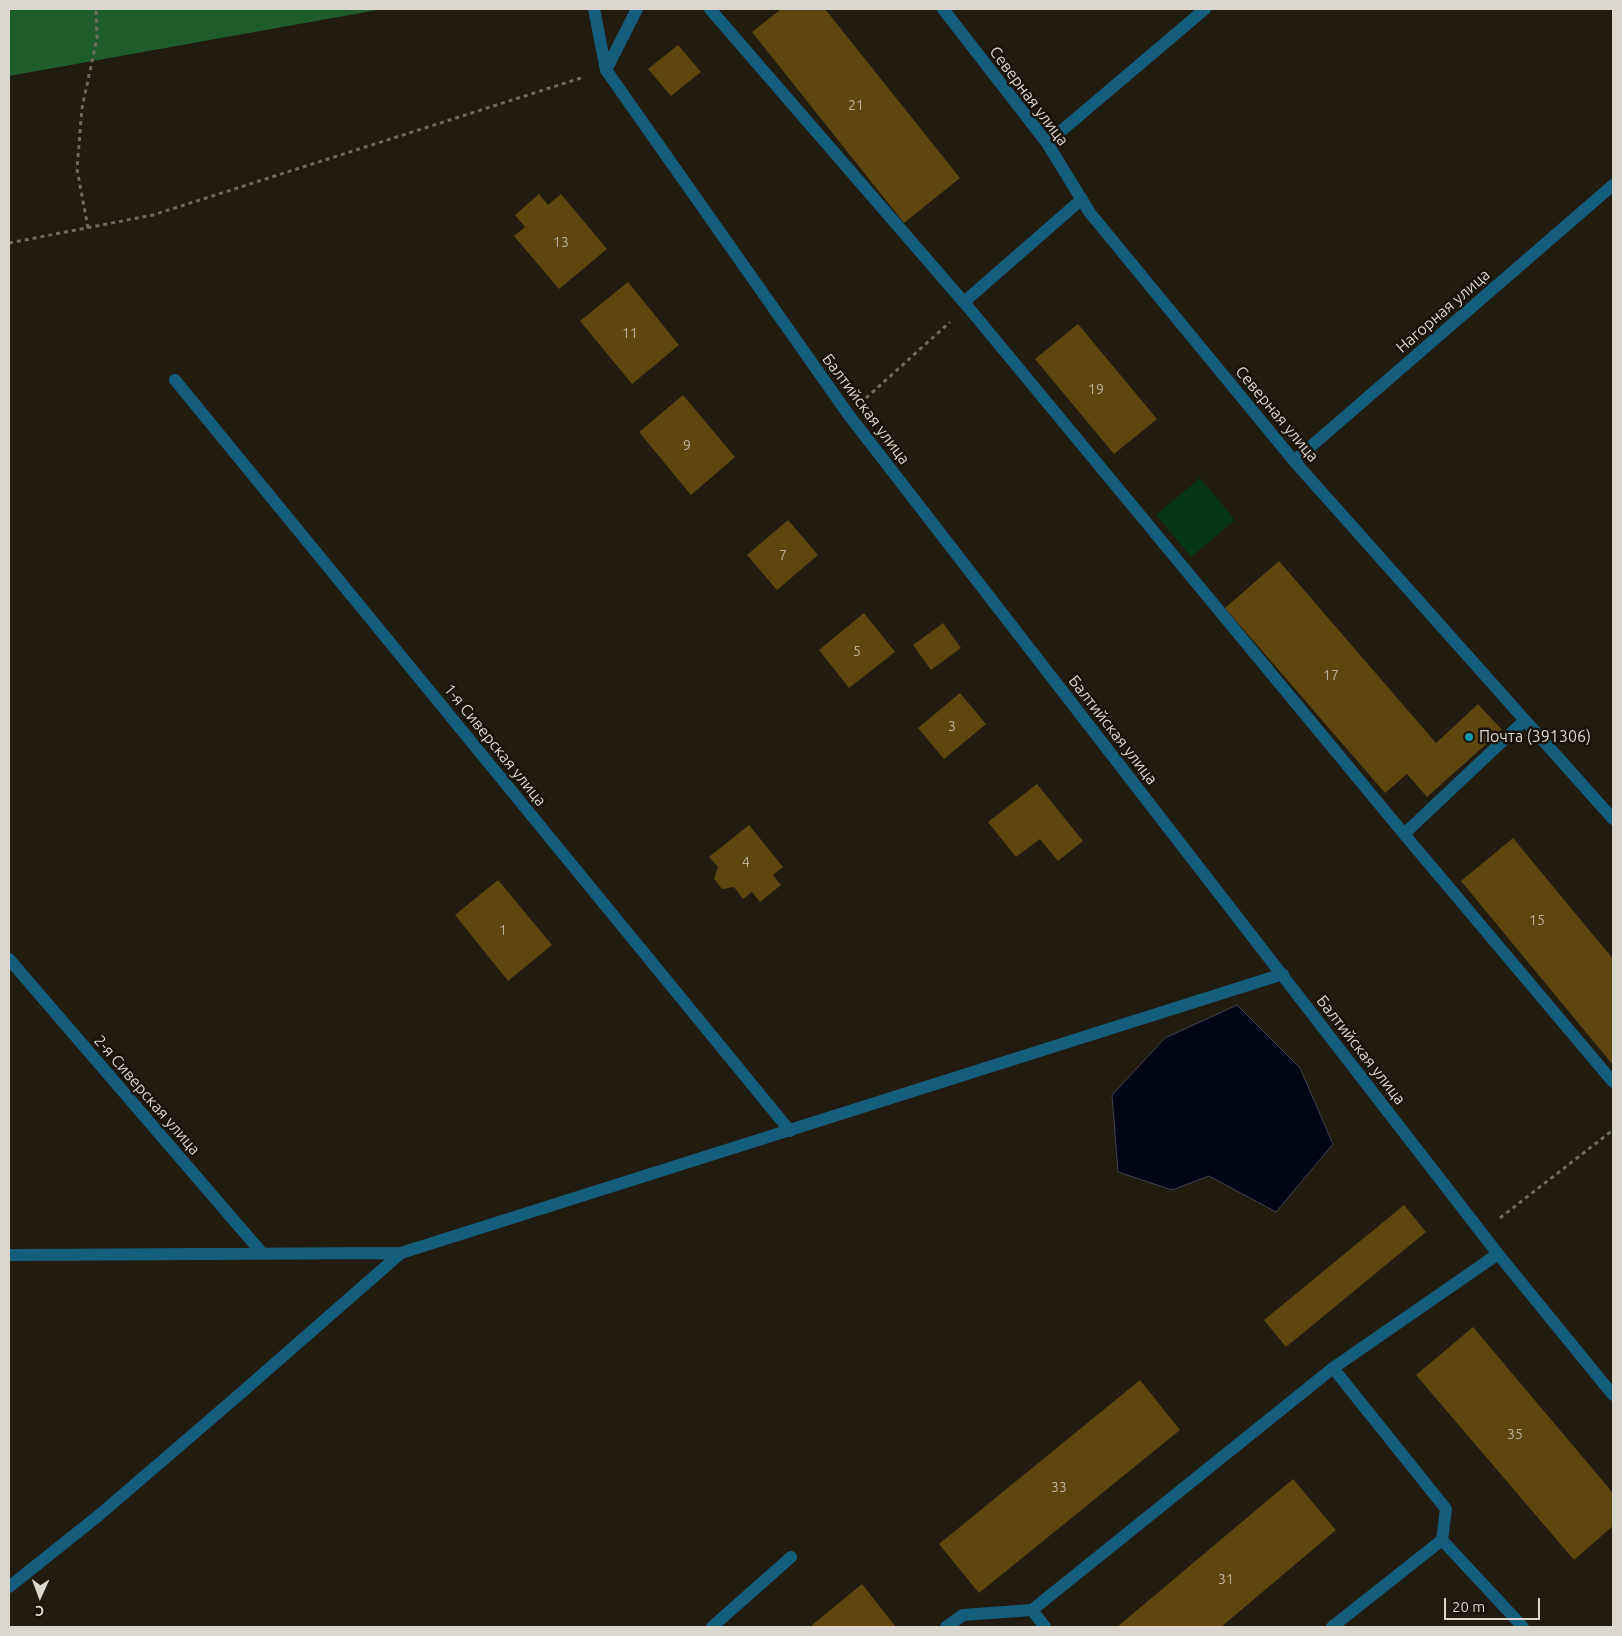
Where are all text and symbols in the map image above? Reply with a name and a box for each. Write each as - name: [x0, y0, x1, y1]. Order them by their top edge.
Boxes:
- street label: Северная улица: [985, 43, 1073, 149]
- house number: 21: [848, 97, 864, 113]
- house number: 13: [553, 234, 569, 250]
- street label: Нагорная улица: [1392, 265, 1494, 357]
- house number: 11: [622, 325, 638, 341]
- street label: Балтийская улица: [818, 350, 914, 468]
- street label: Северная улица: [1231, 362, 1323, 466]
- house number: 19: [1088, 381, 1104, 397]
- house number: 9: [683, 437, 691, 453]
- house number: 7: [779, 547, 787, 563]
- house number: 5: [853, 643, 861, 659]
- house number: 17: [1323, 667, 1339, 683]
- street label: Балтийская улица: [1064, 672, 1162, 788]
- street label: 1-я Сиверская улица: [440, 680, 550, 810]
- house number: 3: [948, 718, 956, 734]
- place label: Почта (391306): [1479, 727, 1591, 747]
- marker: Почта (391306): [1463, 731, 1475, 743]
- house number: 4: [742, 854, 750, 870]
- house number: 15: [1529, 912, 1545, 928]
- house number: 1: [499, 922, 507, 938]
- street label: Балтийская улица: [1312, 992, 1410, 1108]
- street label: 2-я Сиверская улица: [90, 1031, 204, 1159]
- house number: 35: [1507, 1426, 1523, 1442]
- house number: 33: [1051, 1479, 1067, 1495]
- north arrow: [15, 1571, 65, 1621]
- house number: 31: [1218, 1571, 1234, 1587]
- scale bar: [1447, 1588, 1543, 1620]
- text: 20 m: [1452, 1598, 1485, 1615]
- text: С: [35, 1603, 44, 1619]

